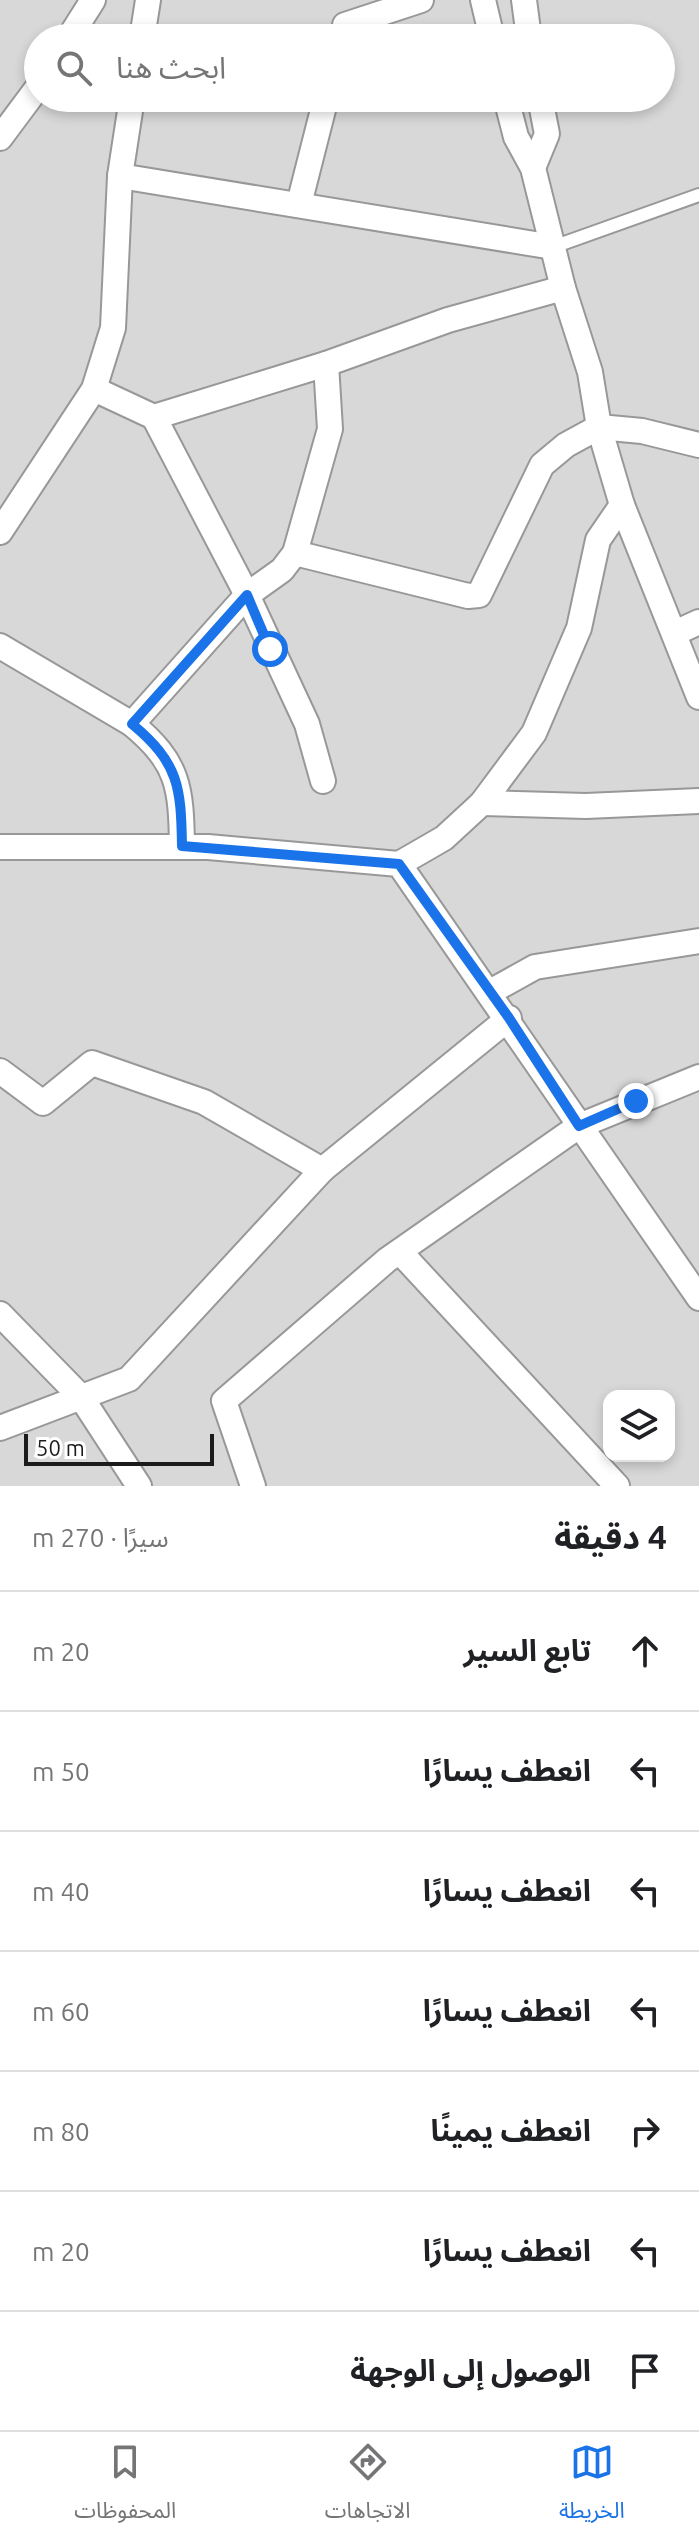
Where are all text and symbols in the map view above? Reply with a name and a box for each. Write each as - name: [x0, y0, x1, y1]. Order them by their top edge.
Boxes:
- search box: [24, 24, 675, 112]
- icon: search: [52, 46, 96, 90]
- text: ابحث هنا: [116, 50, 226, 84]
- route start: [252, 631, 288, 667]
- route end: [618, 1083, 654, 1119]
- map controls: [603, 1390, 675, 1462]
- button: layers: [603, 1390, 675, 1462]
- scale bar: [24, 1430, 214, 1466]
- text: 50 m: [36, 1435, 85, 1460]
- text: 4 دقيقة: [554, 1517, 667, 1555]
- text: سيرًا · 270 m: [32, 1523, 169, 1552]
- icon: ahead: [623, 1629, 667, 1673]
- text: تابع السير: [464, 1633, 591, 1667]
- text: 20 m: [32, 1637, 90, 1666]
- icon: left: [623, 1749, 667, 1793]
- text: انعطف يسارًا: [423, 1753, 591, 1787]
- text: 50 m: [32, 1757, 90, 1786]
- icon: left: [623, 1869, 667, 1913]
- text: انعطف يسارًا: [423, 1873, 591, 1907]
- text: 40 m: [32, 1877, 90, 1906]
- icon: left: [623, 1989, 667, 2033]
- text: انعطف يسارًا: [423, 1993, 591, 2027]
- text: 60 m: [32, 1997, 90, 2026]
- icon: right: [623, 2109, 667, 2153]
- text: انعطف يمينًا: [431, 2113, 591, 2147]
- text: 80 m: [32, 2117, 90, 2146]
- icon: left: [623, 2229, 667, 2273]
- text: انعطف يسارًا: [423, 2233, 591, 2267]
- text: 20 m: [32, 2237, 90, 2266]
- icon: arrive: [623, 2349, 667, 2393]
- text: الوصول إلى الوجهة: [350, 2353, 591, 2387]
- tab: المحفوظات: [74, 2440, 176, 2534]
- tab: الاتجاهات: [325, 2440, 411, 2534]
- tab: الخريطة: [559, 2440, 625, 2534]

